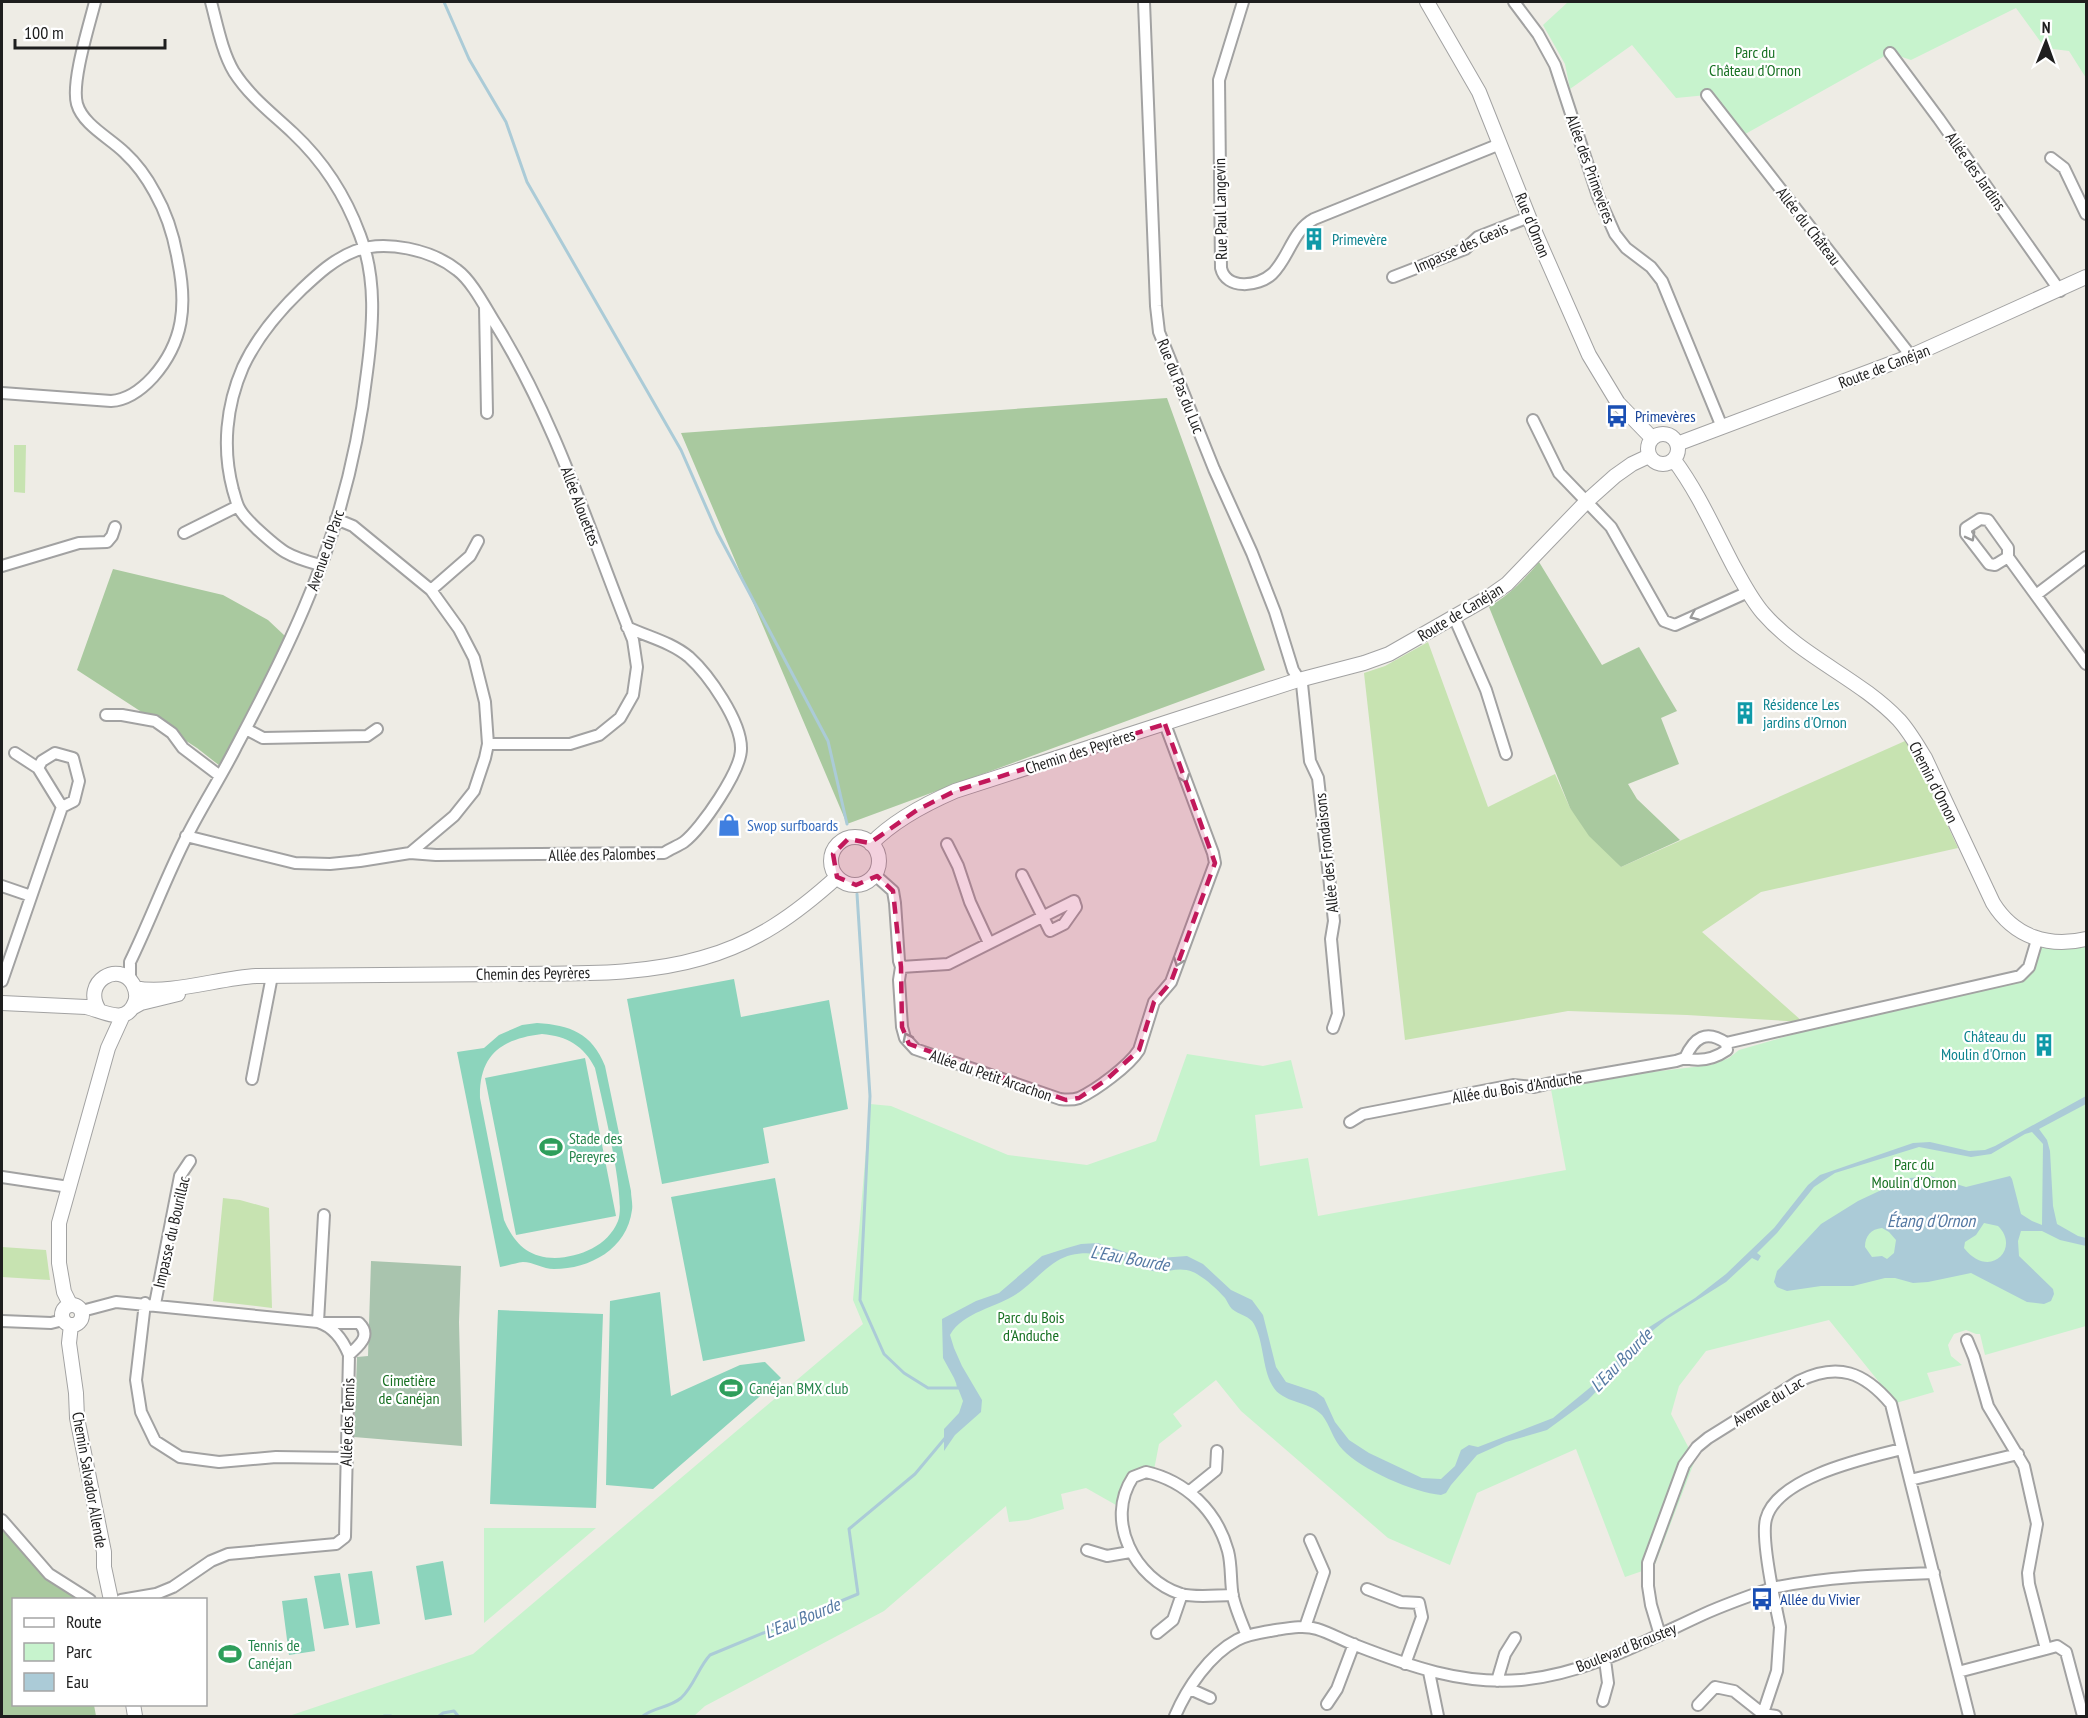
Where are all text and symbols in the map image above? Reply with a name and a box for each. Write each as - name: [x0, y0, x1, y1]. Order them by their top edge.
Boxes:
- scale bar: [15, 12, 165, 50]
- north arrow: [2016, 12, 2076, 72]
- text: N: [2042, 17, 2051, 37]
- text: 100 m: [24, 21, 64, 44]
- park label: Parc du Château d'Ornon: [1709, 42, 1801, 80]
- street label: Allée des Primevères: [1562, 112, 1620, 226]
- street label: Allée des Jardins: [1942, 128, 2010, 214]
- street label: Rue Paul Langevin: [1209, 158, 1231, 260]
- street label: Allée du Château: [1772, 183, 1846, 269]
- street label: Rue d'Ornon: [1511, 190, 1555, 260]
- street label: Impasse des Geais: [1411, 217, 1511, 277]
- building icon: Primevère: [1301, 226, 1327, 252]
- place label: Primevère: [1332, 229, 1387, 249]
- street label: Rue du Pas du Luc: [1153, 336, 1209, 436]
- street label: Route de Canéjan: [1836, 339, 1932, 393]
- bus stop icon: Primevères: [1604, 403, 1630, 429]
- place label: Primevères: [1635, 406, 1696, 426]
- street label: Allée Alouettes: [557, 463, 605, 549]
- street label: Avenue du Parc: [302, 507, 348, 593]
- one-way arrow: [1964, 531, 1975, 541]
- street label: Route de Canéjan: [1414, 579, 1506, 645]
- one-way arrow: [1690, 609, 1701, 621]
- place label: Résidence Les jardins d'Ornon: [1763, 694, 1847, 732]
- building icon: Résidence Les jardins d'Ornon: [1732, 700, 1758, 726]
- street label: Chemin des Peyrères: [1023, 724, 1137, 778]
- street label: Chemin d'Ornon: [1905, 738, 1963, 826]
- one-way arrow: [1178, 773, 1191, 783]
- street label: Allée des Frondaisons: [1310, 792, 1342, 914]
- shop icon: Swop surfboards: [716, 812, 742, 838]
- place label: Swop surfboards: [747, 815, 838, 835]
- street label: Allée des Palombes: [548, 843, 656, 865]
- one-way arrow: [1173, 956, 1186, 967]
- street label: Chemin des Peyrères: [476, 962, 590, 984]
- place label: Château du Moulin d'Ornon: [1941, 1026, 2026, 1064]
- building icon: Château du Moulin d'Ornon: [2031, 1032, 2057, 1058]
- one-way arrow: [902, 1033, 914, 1044]
- street label: Allée du Petit Arcachon: [927, 1045, 1055, 1105]
- street label: Allée du Bois d'Anduche: [1450, 1067, 1584, 1107]
- place label: Stade des Pereyres: [569, 1128, 623, 1166]
- sports icon: Stade des Pereyres: [538, 1134, 564, 1160]
- park label: Parc du Moulin d'Ornon: [1871, 1154, 1957, 1192]
- street label: Impasse du Bourillac: [148, 1174, 194, 1290]
- water label: Étang d'Ornon: [1887, 1209, 1976, 1232]
- water label: L'Eau Bourde: [1089, 1240, 1173, 1277]
- park label: Parc du Bois d'Anduche: [998, 1307, 1064, 1345]
- water label: L'Eau Bourde: [1585, 1322, 1658, 1397]
- park label: Cimetière de Canéjan: [379, 1370, 439, 1408]
- street label: Avenue du Lac: [1729, 1372, 1808, 1430]
- sports icon: Canéjan BMX club: [718, 1375, 744, 1401]
- street label: Allée des Tennis: [335, 1377, 359, 1467]
- place label: Canéjan BMX club: [749, 1378, 849, 1398]
- street label: Chemin Salvador Allende: [68, 1410, 112, 1550]
- bus stop icon: Allée du Vivier: [1749, 1586, 1775, 1612]
- place label: Allée du Vivier: [1780, 1589, 1861, 1609]
- water label: L'Eau Bourde: [761, 1592, 845, 1644]
- legend: [12, 1598, 207, 1706]
- text: Route: [66, 1610, 102, 1633]
- street label: Boulevard Broustey: [1573, 1618, 1679, 1676]
- place label: Tennis de Canéjan: [248, 1635, 300, 1673]
- text: Parc: [66, 1640, 93, 1663]
- sports icon: Tennis de Canéjan: [217, 1641, 243, 1667]
- text: Eau: [66, 1670, 89, 1693]

